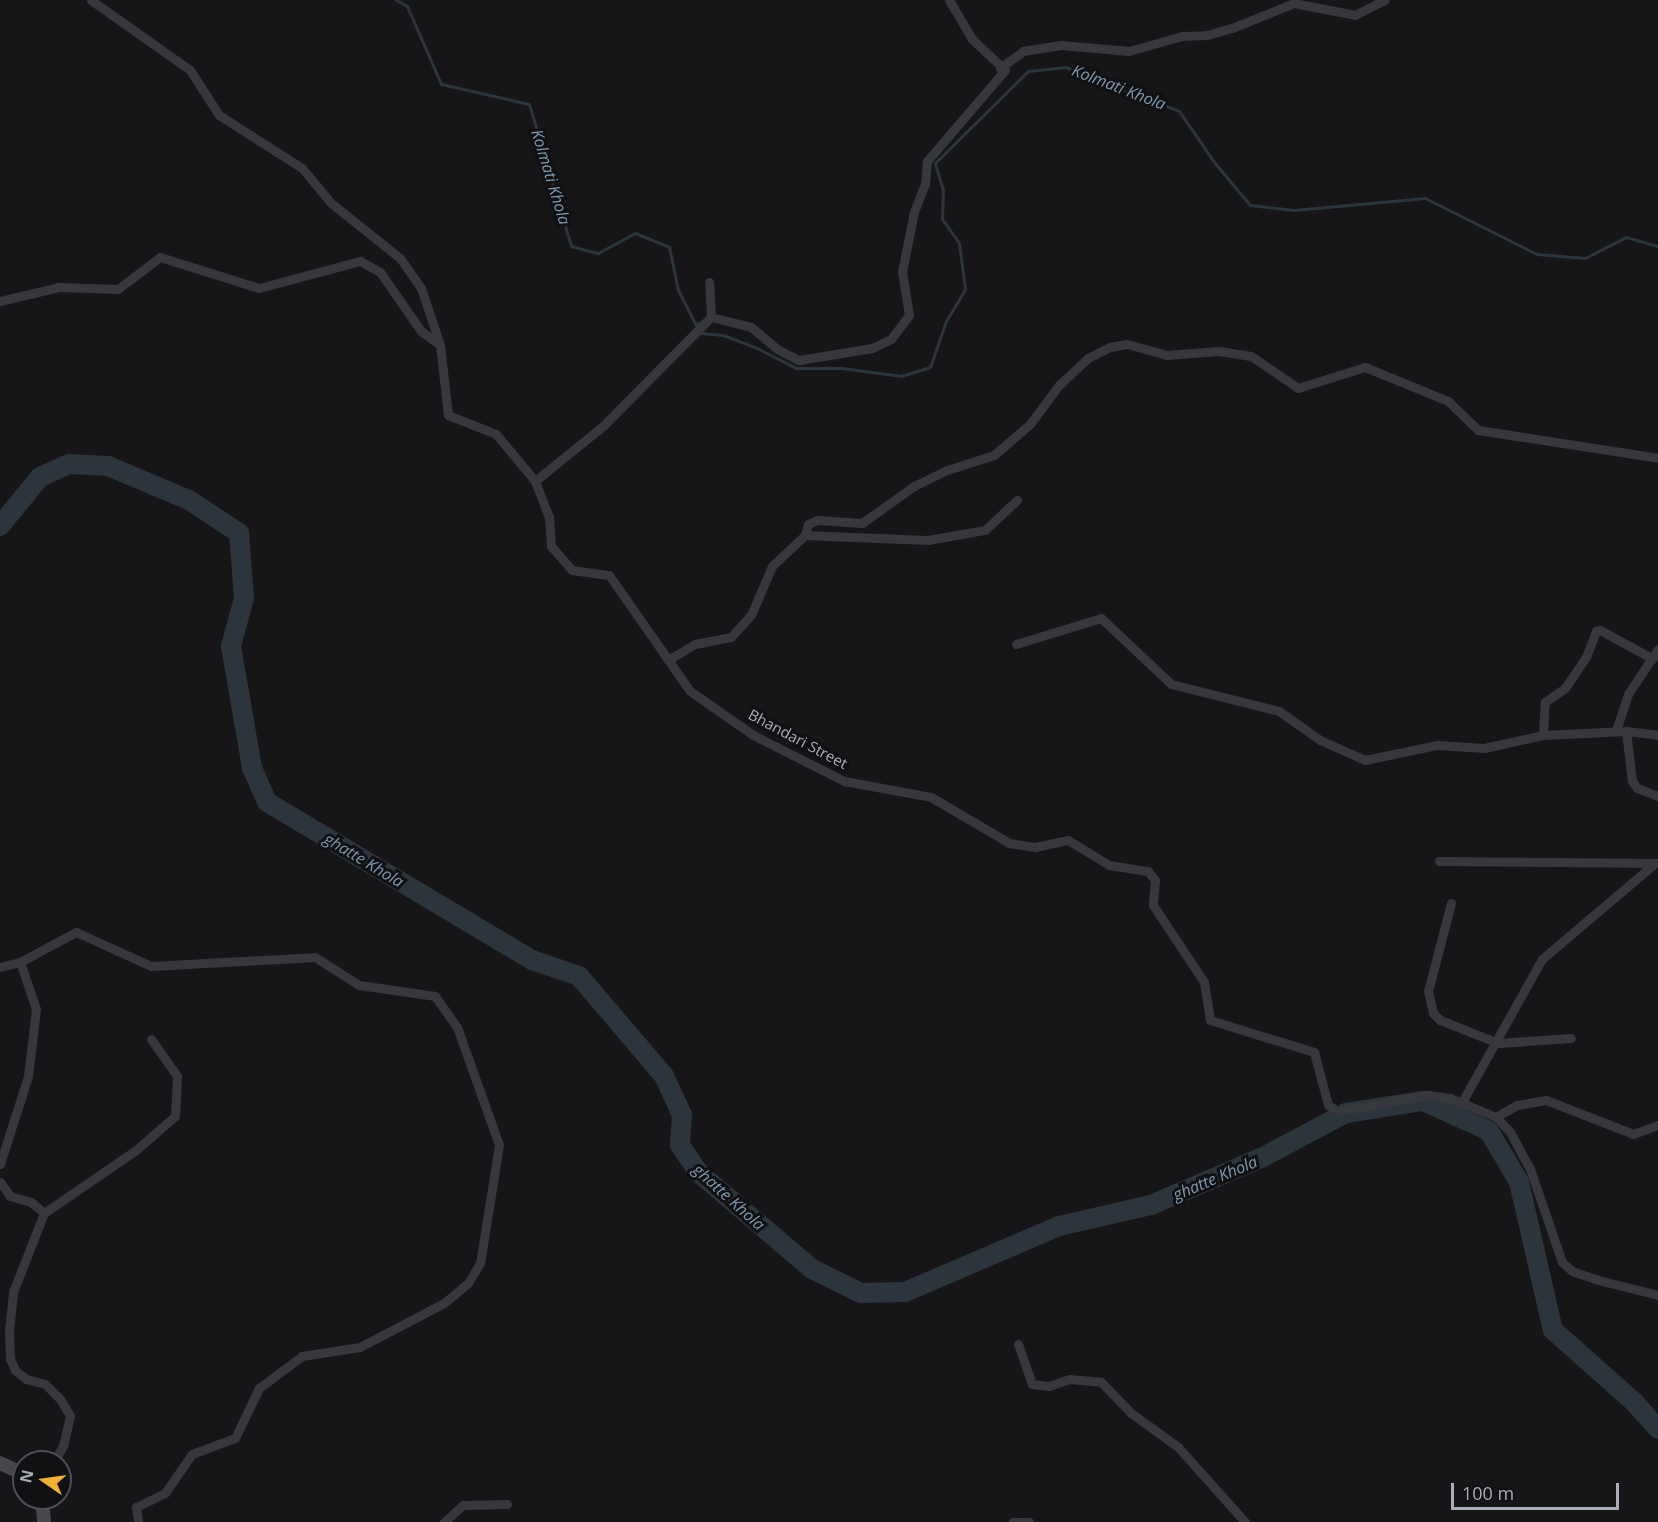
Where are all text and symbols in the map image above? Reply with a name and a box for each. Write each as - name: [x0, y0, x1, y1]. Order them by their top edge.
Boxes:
- water label: Kolmati Khola: [1069, 60, 1169, 114]
- water label: Kolmati Khola: [527, 127, 575, 227]
- street label: Bhandari Street: [745, 705, 851, 773]
- water label: ghatte Khola: [321, 829, 407, 891]
- water label: ghatte Khola: [1170, 1152, 1260, 1204]
- water label: ghatte Khola: [689, 1160, 769, 1234]
- north arrow: [12, 1450, 72, 1510]
- text: N: [14, 1468, 39, 1485]
- scale bar: [1454, 1471, 1622, 1509]
- text: 100 m: [1462, 1481, 1514, 1505]

